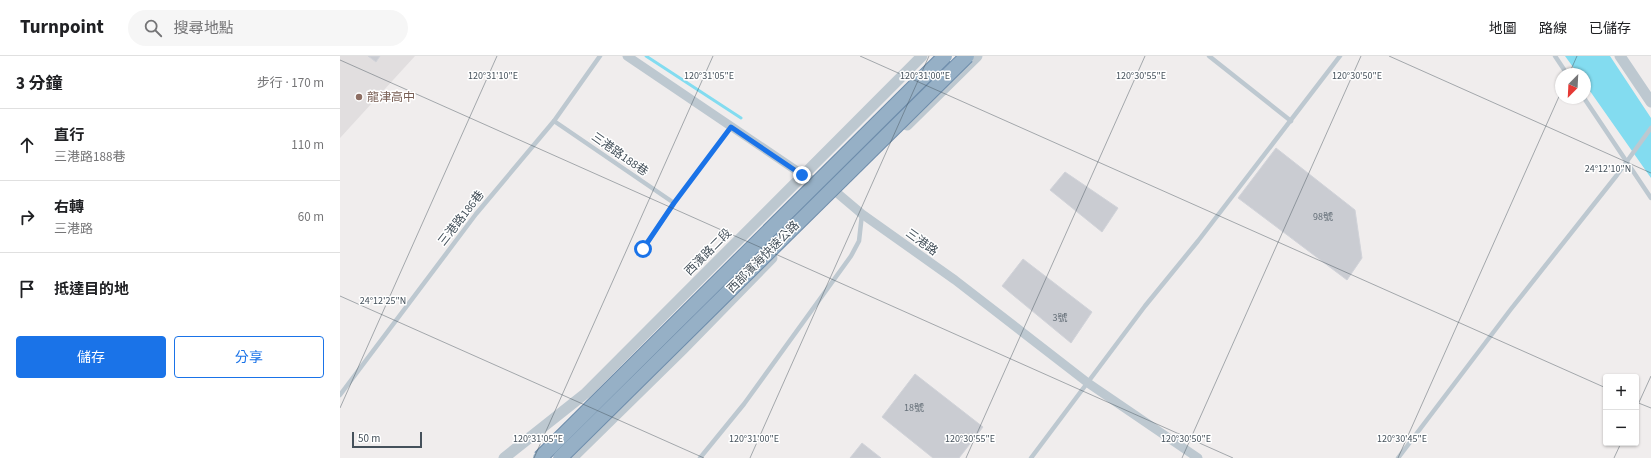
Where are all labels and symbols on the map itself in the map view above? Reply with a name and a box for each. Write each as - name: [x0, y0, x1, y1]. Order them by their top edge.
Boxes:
- north arrow: [1555, 68, 1591, 104]
- text: 120°31'10"E: [468, 69, 518, 83]
- text: 120°31'05"E: [684, 69, 734, 83]
- text: 120°31'00"E: [900, 69, 950, 83]
- text: 120°30'55"E: [1116, 69, 1166, 83]
- text: 120°30'50"E: [1332, 69, 1382, 83]
- place label: 龍津高中: [367, 89, 415, 106]
- marker: 龍津高中: [354, 92, 364, 102]
- street label: 三港路188巷: [588, 129, 652, 180]
- text: 24°12'10"N: [1585, 162, 1631, 176]
- route end: [793, 166, 811, 184]
- street label: 三港路186巷: [434, 187, 488, 250]
- house number: 98號: [1313, 210, 1333, 224]
- street label: 西部濱海快速公路: [723, 217, 803, 297]
- street label: 西濱路二段: [681, 225, 736, 280]
- street label: 三港路: [902, 225, 941, 260]
- route start: [634, 240, 652, 258]
- text: 24°12'25"N: [360, 294, 406, 308]
- house number: 3號: [1053, 311, 1067, 325]
- house number: 18號: [904, 401, 924, 415]
- scale bar: [352, 430, 422, 449]
- text: 120°31'05"E: [513, 432, 563, 446]
- text: 120°31'00"E: [729, 432, 779, 446]
- text: 120°30'55"E: [945, 432, 995, 446]
- text: 120°30'50"E: [1161, 432, 1211, 446]
- text: 120°30'45"E: [1377, 432, 1427, 446]

